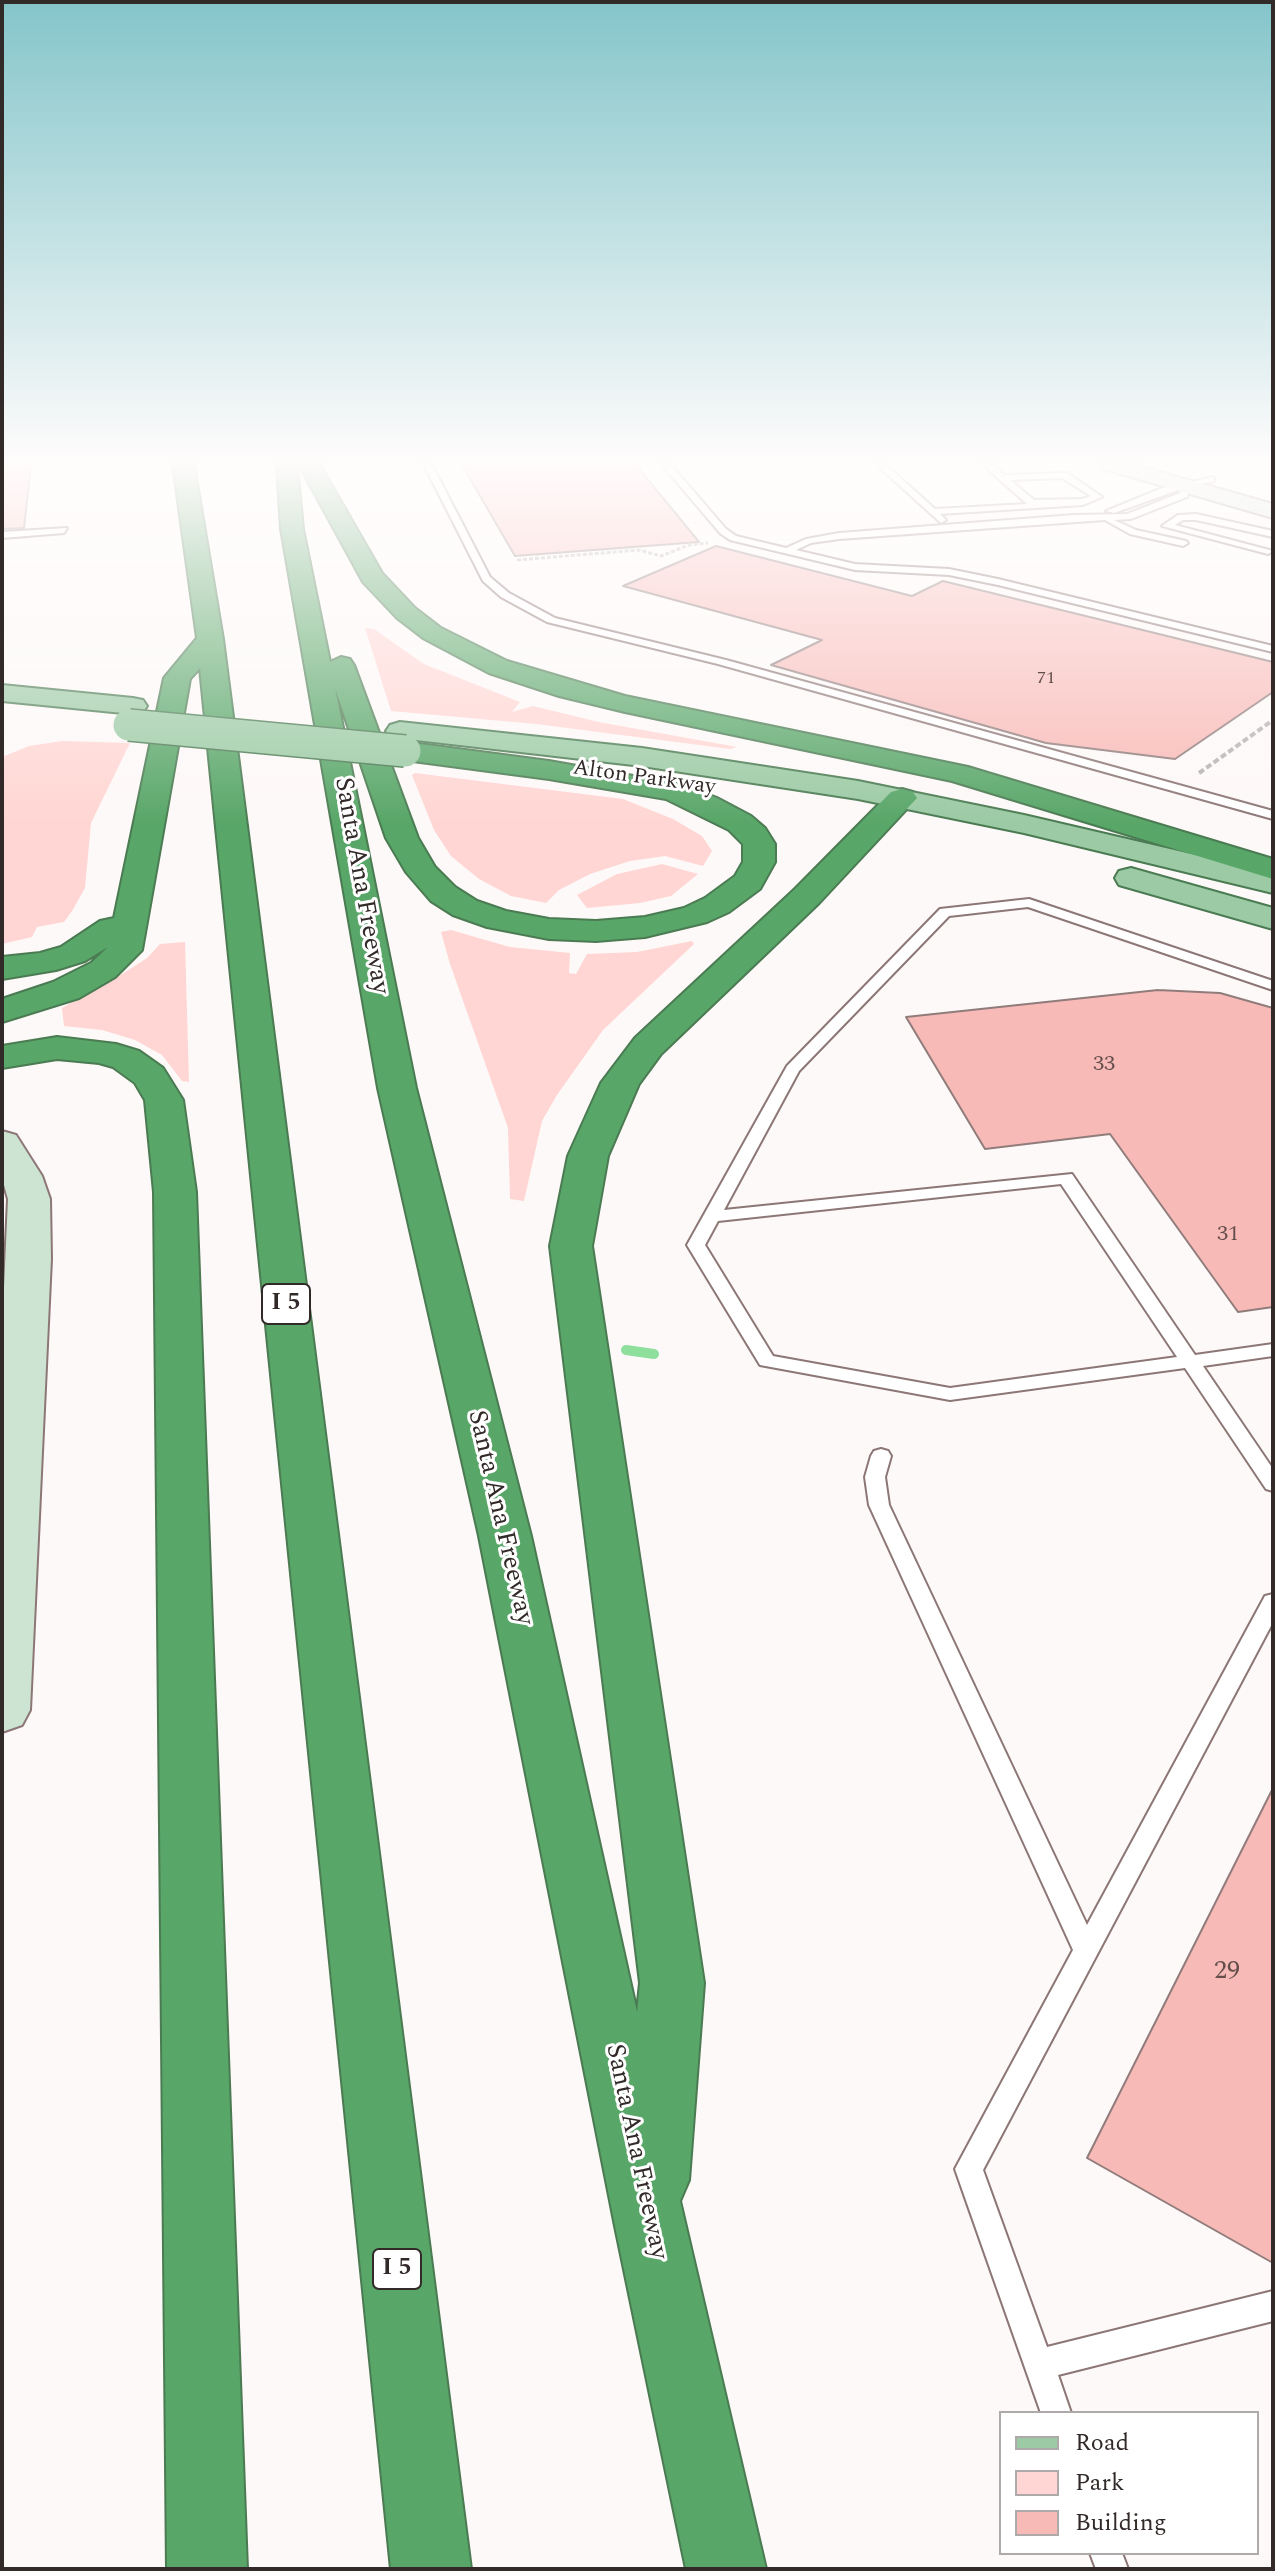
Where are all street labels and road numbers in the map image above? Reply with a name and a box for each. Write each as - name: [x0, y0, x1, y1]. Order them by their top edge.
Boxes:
- street label: Alton Parkway: [571, 756, 717, 802]
- street label: Santa Ana Freeway: [326, 775, 394, 997]
- road number: I 5: [262, 1284, 310, 1324]
- street label: Santa Ana Freeway: [459, 1407, 539, 1629]
- street label: Santa Ana Freeway: [597, 2041, 673, 2263]
- road number: I 5: [373, 2249, 421, 2289]

